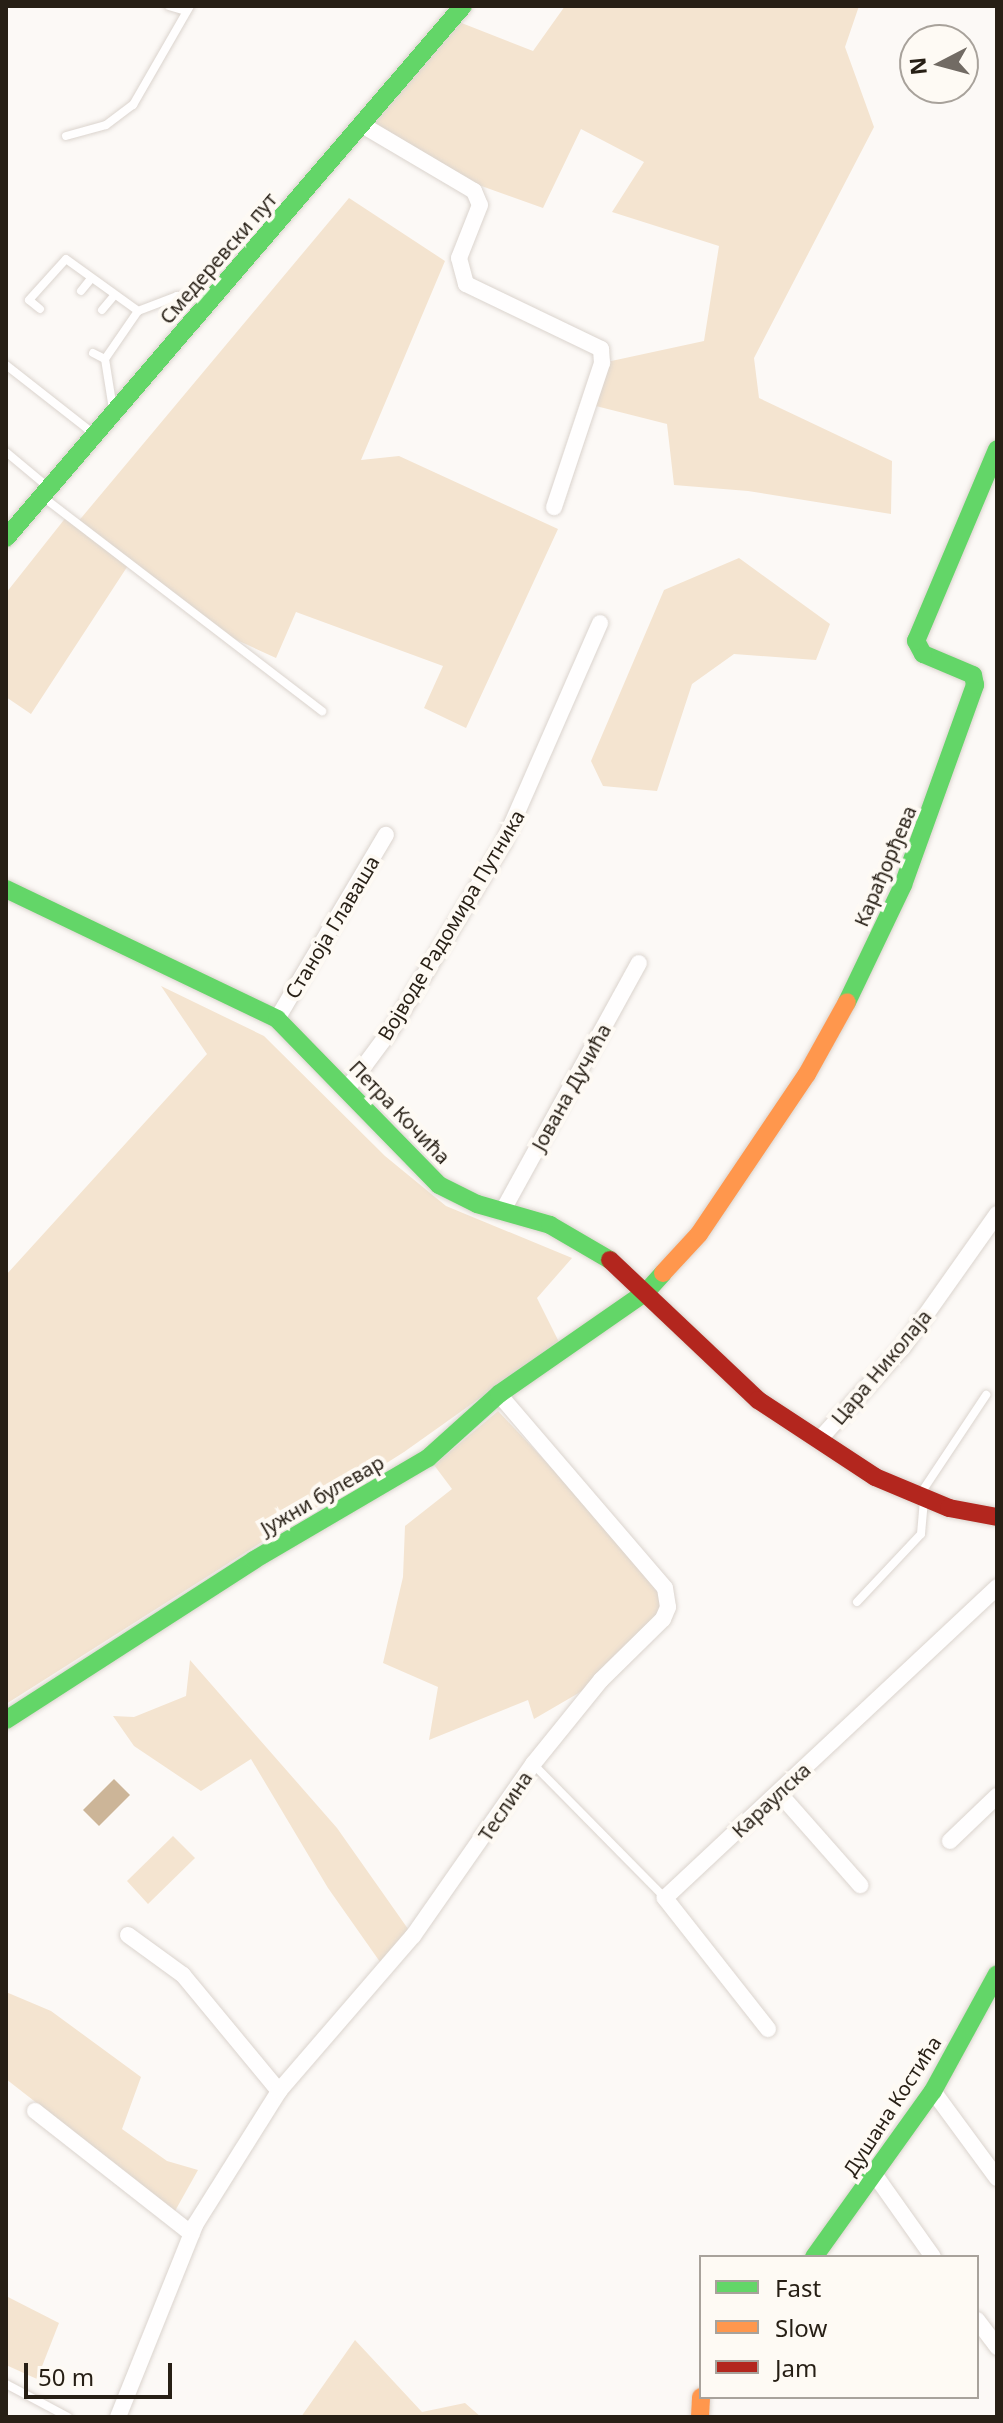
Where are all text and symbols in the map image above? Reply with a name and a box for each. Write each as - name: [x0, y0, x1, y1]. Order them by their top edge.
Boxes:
- north arrow: [899, 24, 979, 104]
- text: N: [901, 56, 933, 77]
- street label: Смедеревски пут: [154, 187, 282, 329]
- street label: Карађорђева: [849, 802, 921, 930]
- street label: Војводе Радомира Путника: [373, 805, 529, 1045]
- street label: Станоја Главаша: [280, 851, 384, 1003]
- street label: Јована Дучића: [526, 1019, 616, 1155]
- street label: Петра Кочића: [345, 1055, 455, 1169]
- street label: Цара Николаја: [826, 1305, 936, 1429]
- street label: Јужни булевар: [256, 1450, 388, 1540]
- street label: Караулска: [727, 1758, 815, 1842]
- street label: Теслина: [473, 1767, 537, 1845]
- street label: Душана Костића: [838, 2032, 946, 2180]
- legend: [699, 2255, 979, 2399]
- text: Fast: [775, 2271, 821, 2304]
- text: Slow: [775, 2311, 827, 2344]
- scale bar: [28, 2347, 176, 2397]
- text: Jam: [775, 2351, 817, 2384]
- text: 50 m: [38, 2360, 94, 2393]

